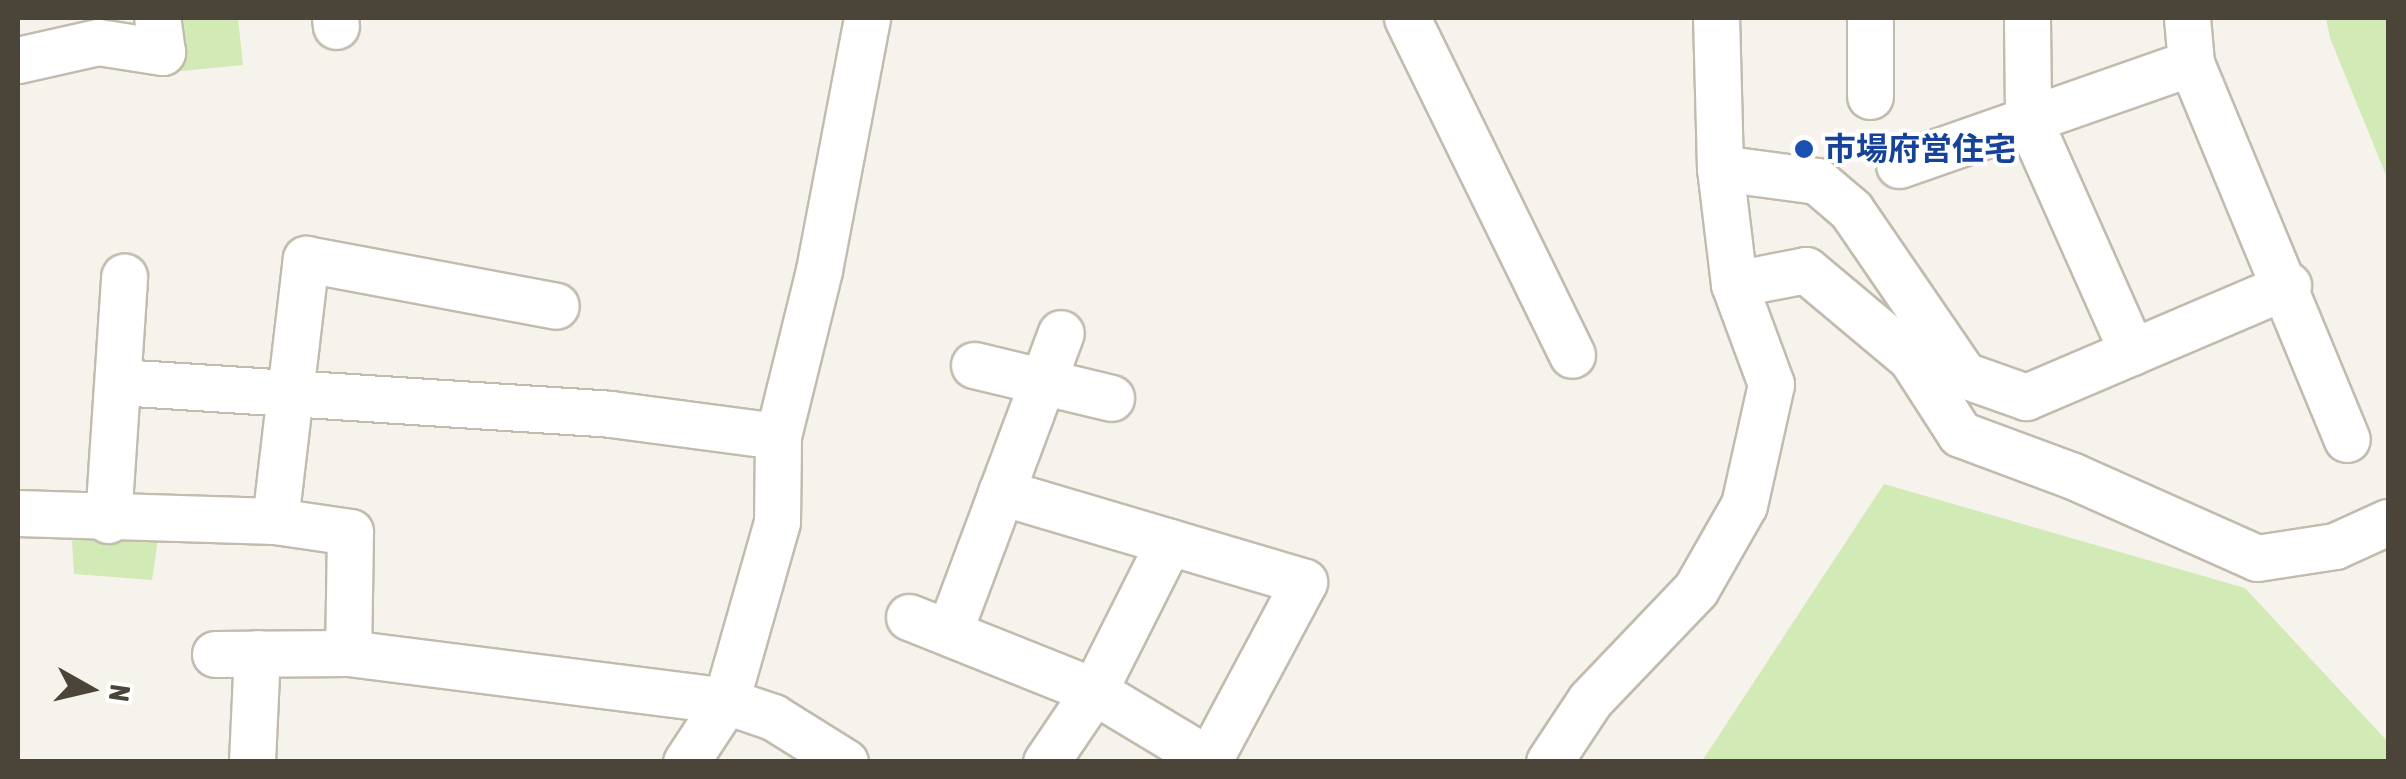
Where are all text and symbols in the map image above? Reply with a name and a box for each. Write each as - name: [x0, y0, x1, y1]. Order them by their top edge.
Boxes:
- place label: 市場府営住宅: [1824, 130, 2016, 168]
- marker: 市場府営住宅: [1793, 138, 1815, 160]
- north arrow: [40, 639, 140, 739]
- text: N: [103, 683, 137, 704]

